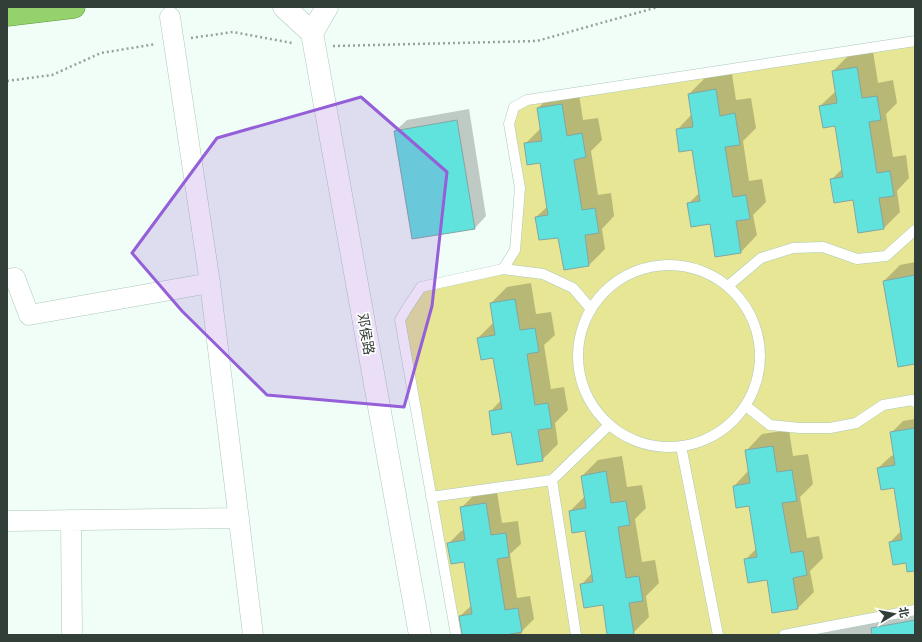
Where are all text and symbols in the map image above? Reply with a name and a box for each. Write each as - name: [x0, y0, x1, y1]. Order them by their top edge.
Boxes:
- street label: 邓侯路: [353, 312, 378, 356]
- north arrow: [874, 594, 914, 634]
- text: 北: [896, 606, 911, 619]

